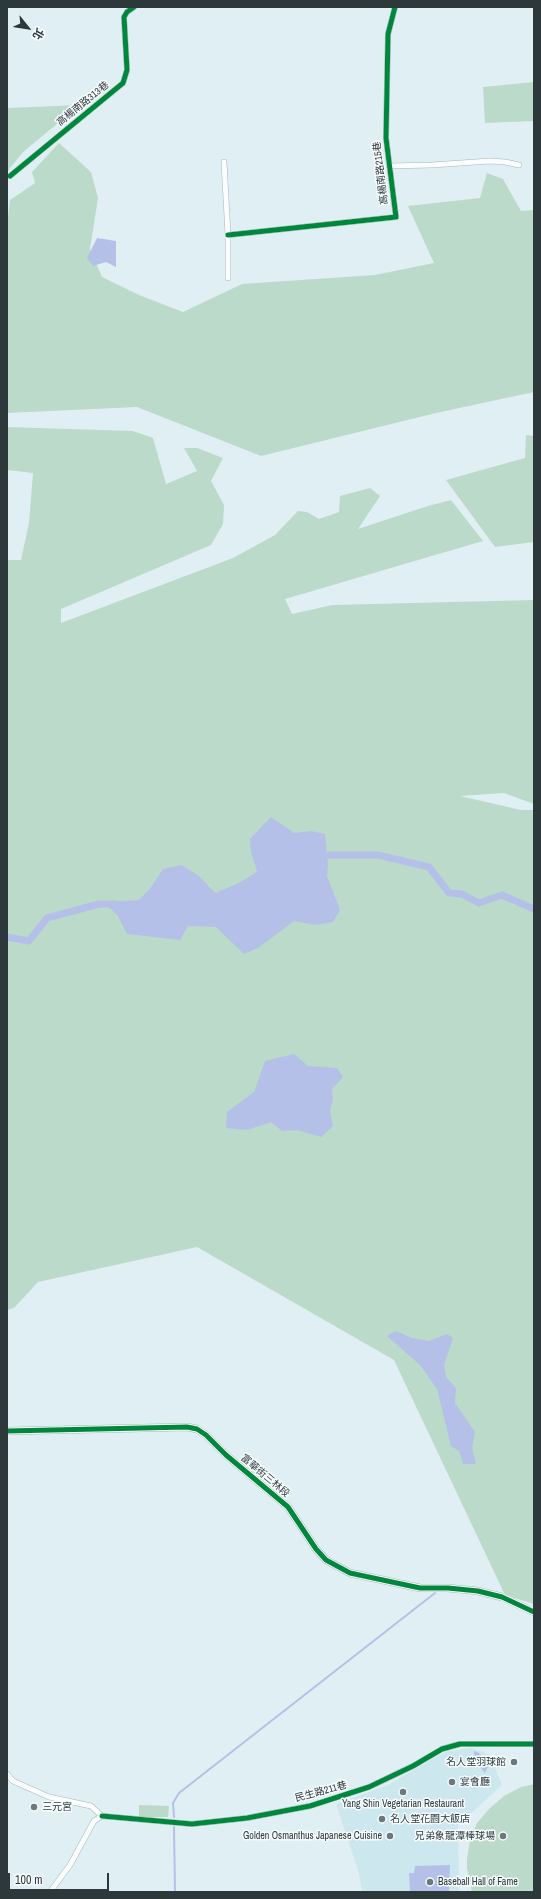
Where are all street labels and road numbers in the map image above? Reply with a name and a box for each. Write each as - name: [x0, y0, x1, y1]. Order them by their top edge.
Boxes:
- street label: 高楊南路313巷: [54, 79, 112, 129]
- street label: 高楊南路215巷: [371, 141, 391, 205]
- street label: 富華街三林段: [238, 1452, 292, 1500]
- street label: 民生路211巷: [294, 1779, 348, 1805]

